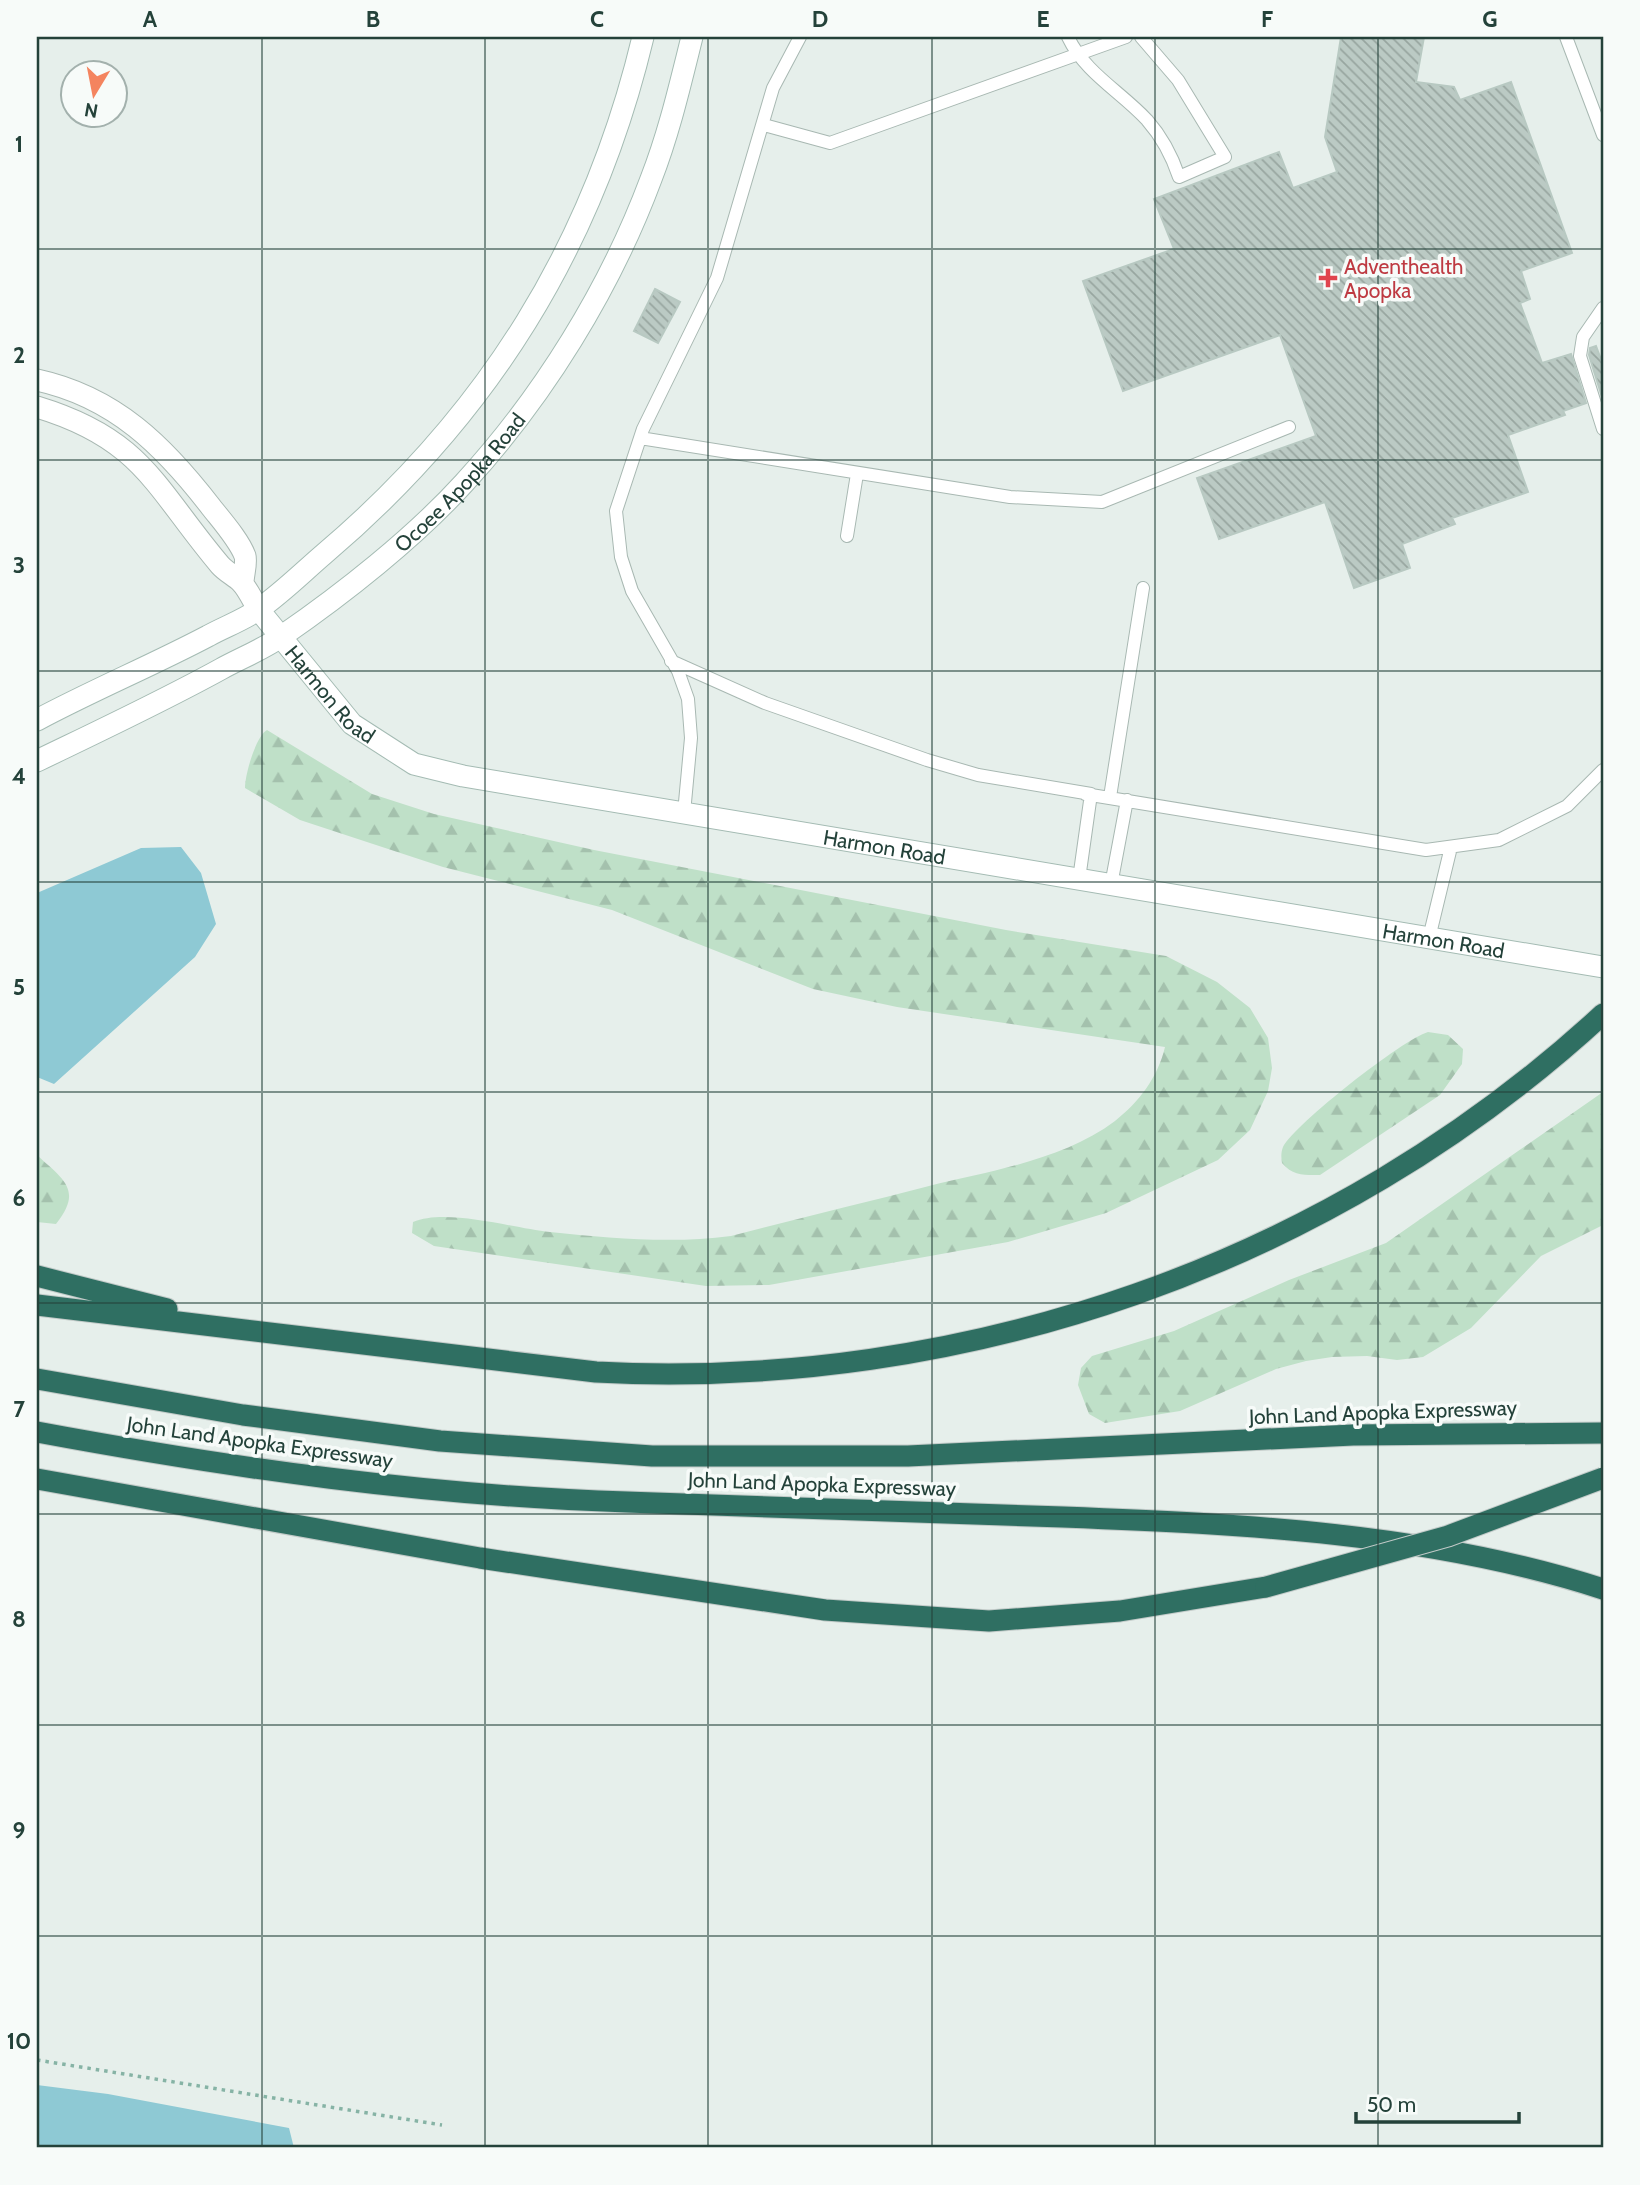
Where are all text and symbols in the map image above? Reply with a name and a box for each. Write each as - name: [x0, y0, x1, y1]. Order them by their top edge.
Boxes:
- text: A: [143, 5, 158, 33]
- text: B: [366, 5, 380, 33]
- text: C: [590, 5, 604, 33]
- text: D: [812, 5, 828, 33]
- text: E: [1036, 5, 1050, 33]
- text: F: [1261, 5, 1273, 33]
- text: G: [1482, 5, 1498, 33]
- north arrow: [60, 60, 130, 130]
- text: N: [83, 98, 100, 123]
- text: 1: [15, 130, 23, 158]
- place label: Adventhealth Apopka: [1344, 254, 1463, 303]
- marker: Adventhealth Apopka: [1318, 268, 1338, 288]
- text: 2: [13, 341, 25, 369]
- street label: Ocoee Apopka Road: [389, 408, 530, 557]
- text: 3: [13, 551, 25, 579]
- street label: Harmon Road: [280, 640, 380, 748]
- text: 4: [12, 762, 26, 790]
- street label: Harmon Road: [821, 824, 947, 869]
- street label: Harmon Road: [1381, 918, 1506, 963]
- text: 5: [13, 973, 25, 1001]
- text: 6: [13, 1184, 25, 1212]
- text: 7: [13, 1395, 25, 1423]
- street label: John Land Apopka Expressway: [1247, 1395, 1518, 1429]
- street label: John Land Apopka Expressway: [124, 1411, 395, 1473]
- street label: John Land Apopka Expressway: [686, 1467, 957, 1501]
- text: 8: [12, 1605, 26, 1633]
- text: 9: [13, 1816, 25, 1844]
- text: 10: [7, 2027, 31, 2055]
- scale bar: [1356, 2080, 1519, 2124]
- text: 50 m: [1367, 2092, 1416, 2117]

